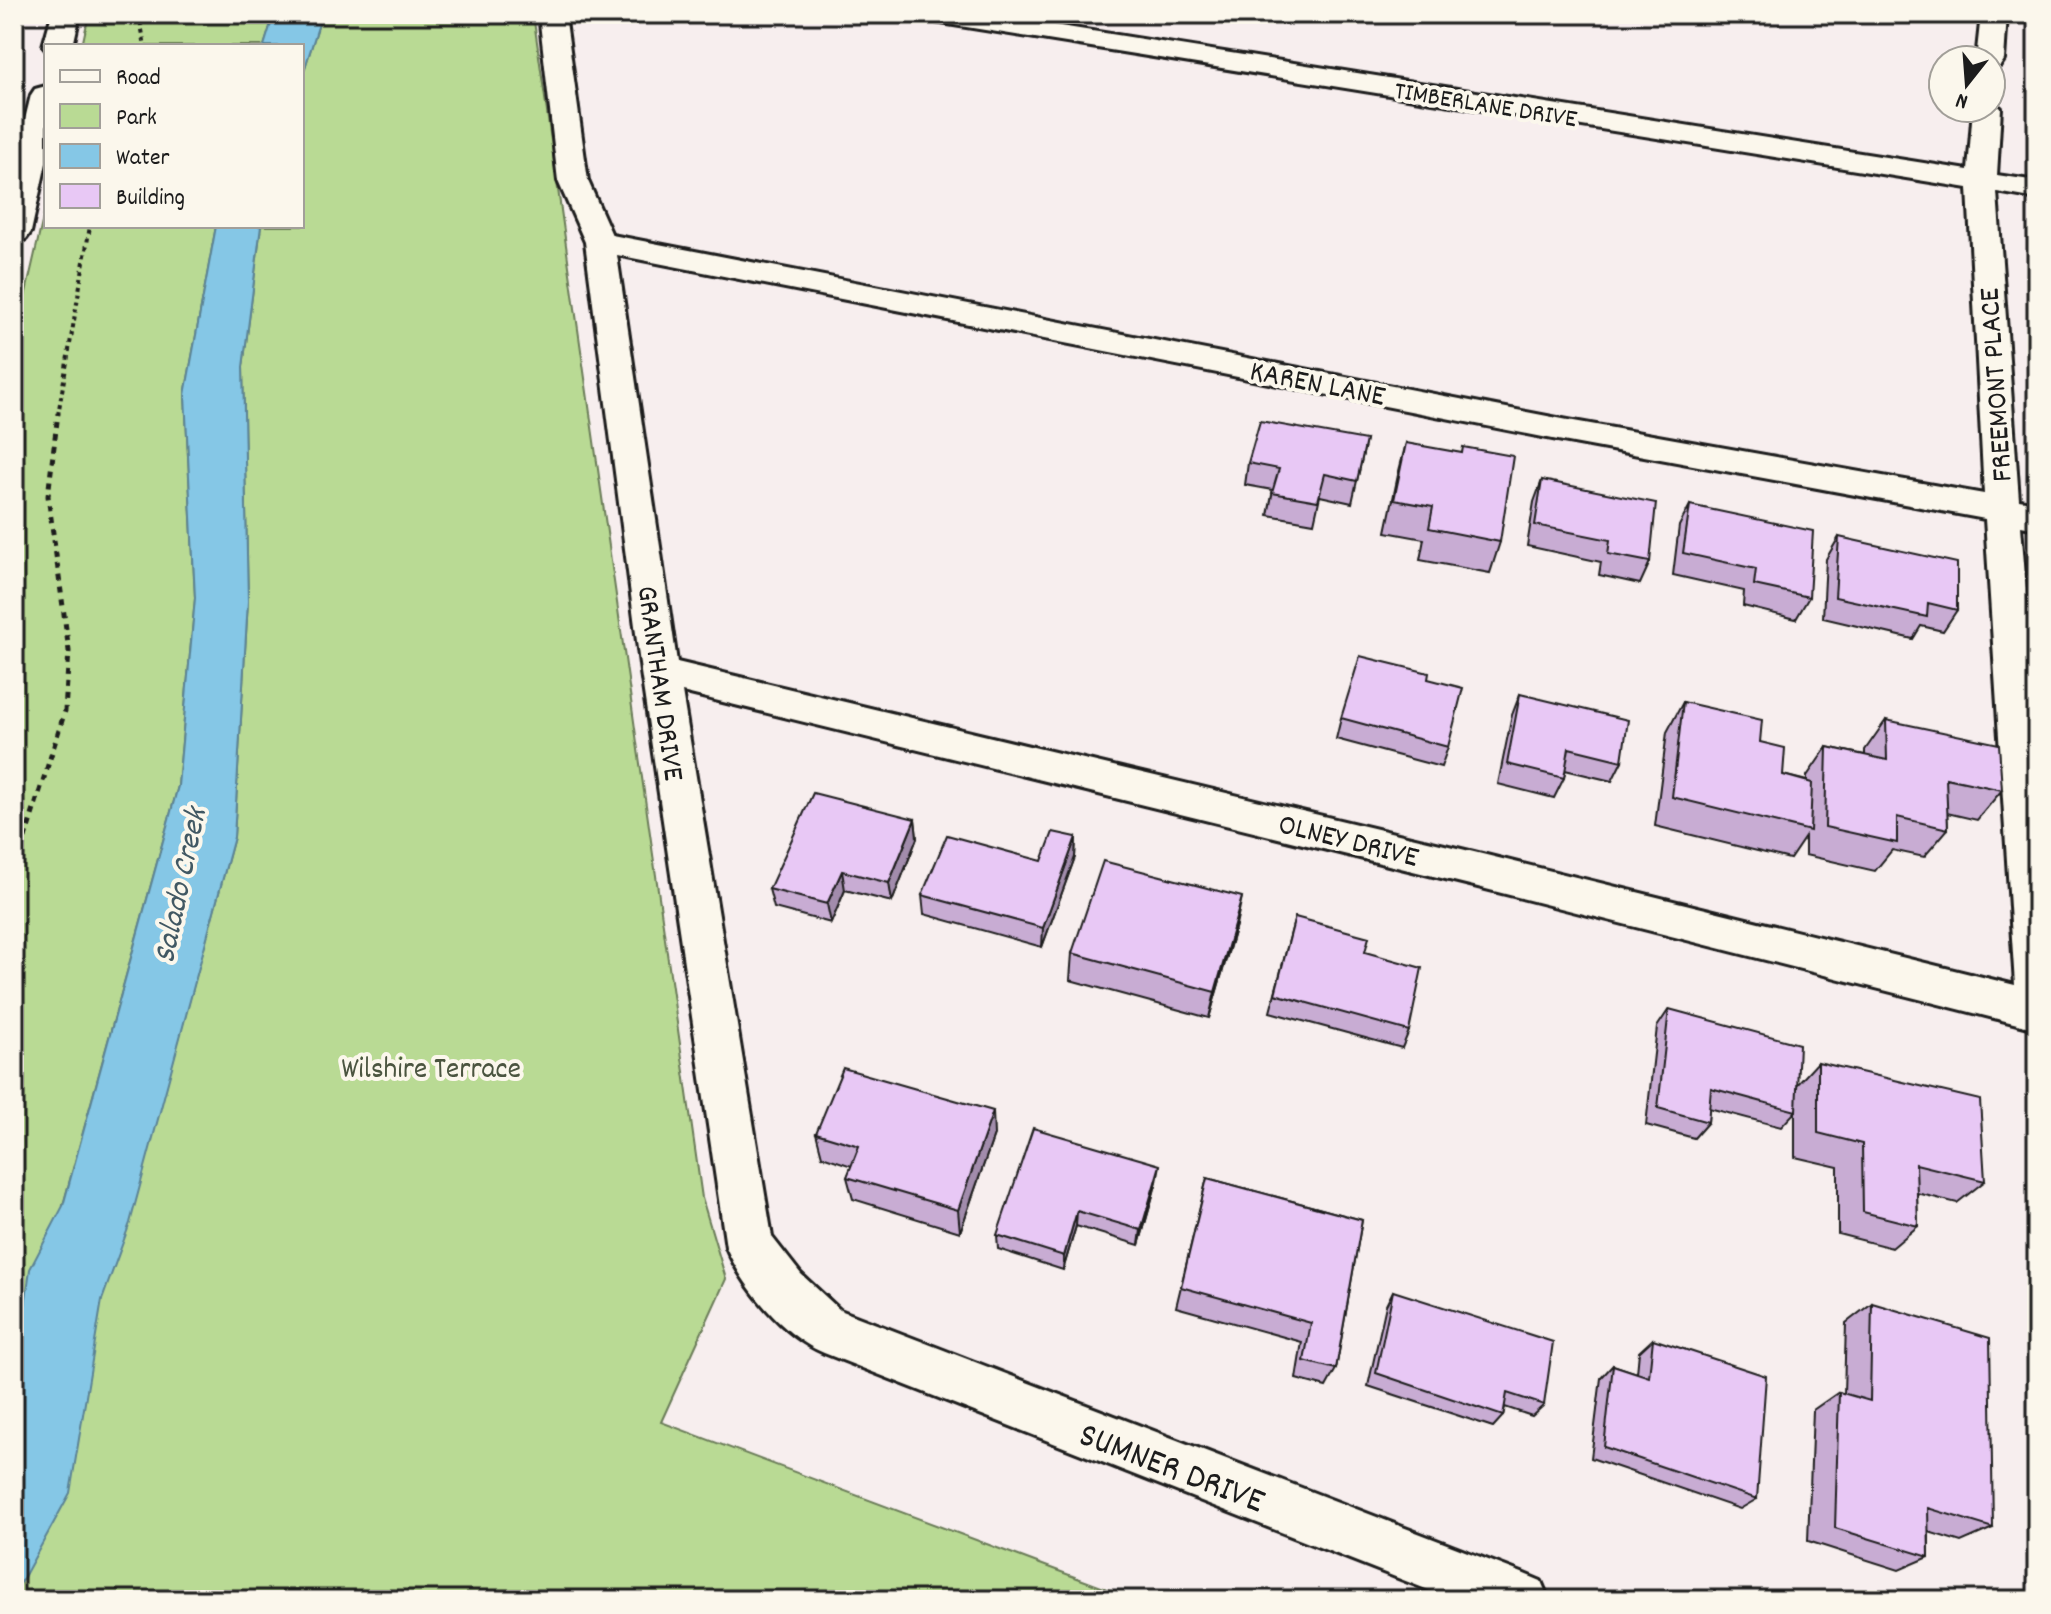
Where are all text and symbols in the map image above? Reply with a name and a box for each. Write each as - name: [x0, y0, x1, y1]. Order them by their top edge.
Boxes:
- legend: [44, 44, 304, 228]
- north arrow: [1927, 44, 2007, 124]
- text: Road: [116, 62, 161, 96]
- street label: TIMBERLANE DRIVE: [1392, 74, 1580, 139]
- text: N: [1952, 83, 1972, 116]
- text: Park: [116, 102, 157, 136]
- text: Water: [116, 142, 169, 176]
- text: Building: [116, 182, 185, 216]
- street label: FREEMONT PLACE: [1970, 286, 2027, 483]
- street label: KAREN LANE: [1246, 352, 1389, 421]
- street label: GRANTHAM DRIVE: [623, 583, 693, 784]
- water label: Salado Creek: [144, 802, 222, 968]
- street label: OLNEY DRIVE: [1273, 805, 1423, 882]
- park label: Wilshire Terrace: [341, 1050, 521, 1093]
- street label: SUMNER DRIVE: [1070, 1411, 1271, 1530]

